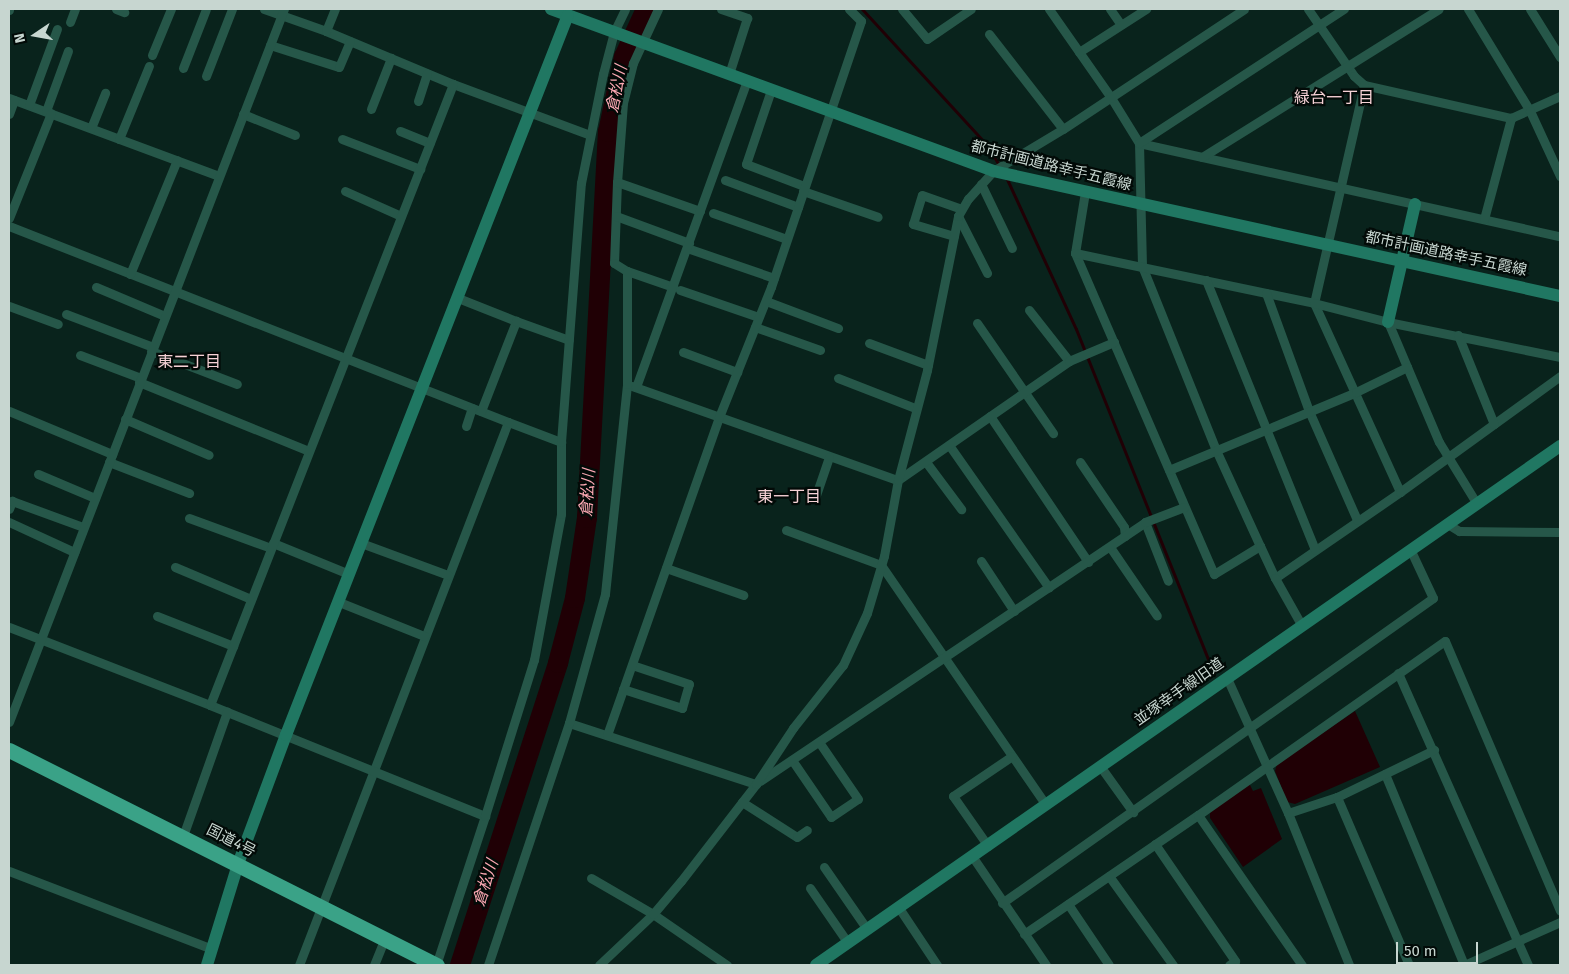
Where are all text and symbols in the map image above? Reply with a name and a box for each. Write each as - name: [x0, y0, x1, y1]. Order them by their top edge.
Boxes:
- north arrow: [10, 10, 60, 60]
- text: N: [11, 32, 29, 45]
- water label: 倉松川: [603, 64, 631, 114]
- district label: 緑台一丁目: [1294, 88, 1374, 108]
- street label: 都市計画道路幸手五霞線: [969, 137, 1133, 195]
- street label: 都市計画道路幸手五霞線: [1363, 228, 1529, 280]
- district label: 東二丁目: [157, 352, 221, 372]
- water label: 倉松川: [577, 468, 599, 518]
- district label: 東一丁目: [757, 487, 821, 507]
- street label: 並塚幸手線旧道: [1131, 655, 1227, 729]
- street label: 国道4号: [203, 821, 259, 861]
- water label: 倉松川: [469, 857, 503, 909]
- scale bar: [1399, 932, 1482, 964]
- text: 50 m: [1404, 942, 1437, 960]

